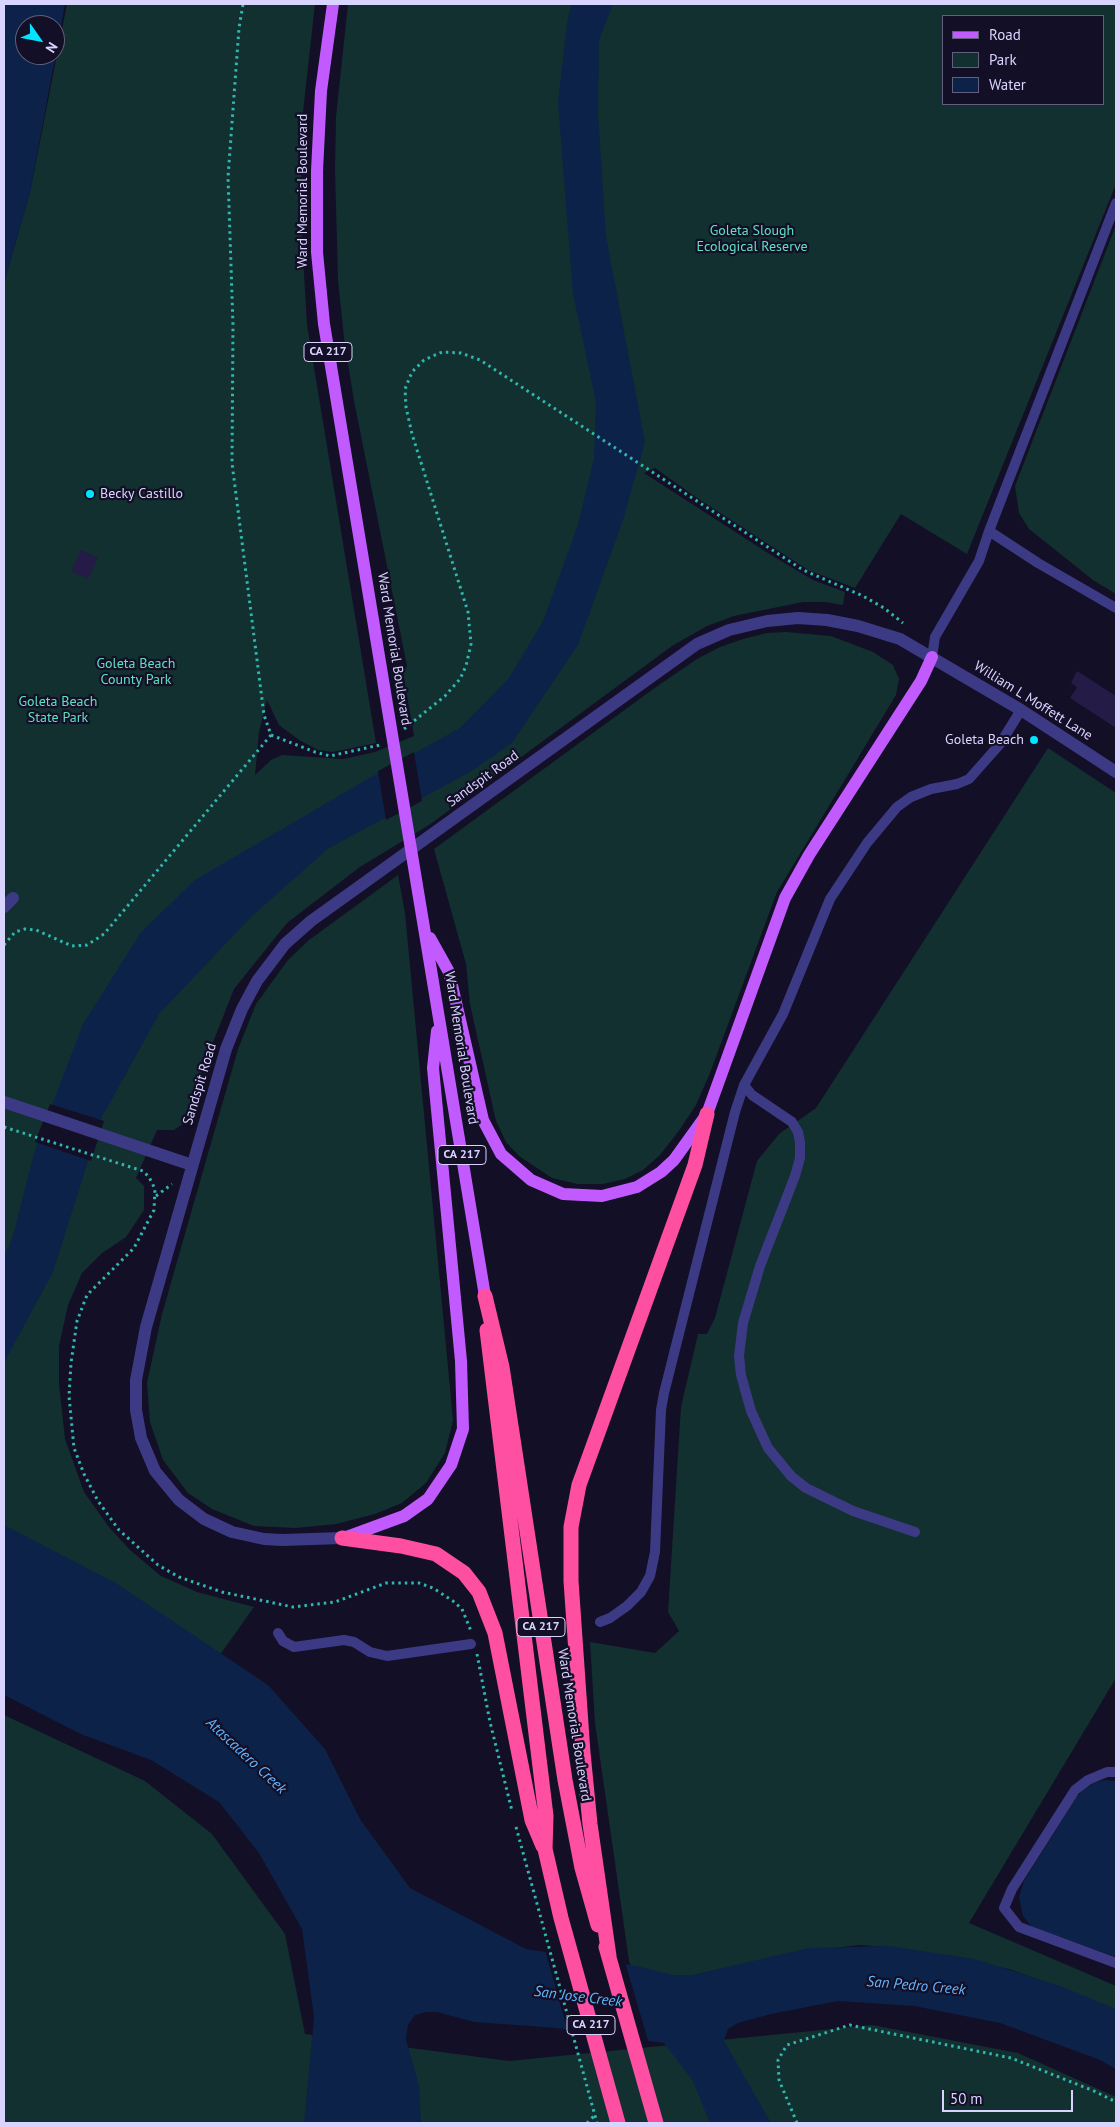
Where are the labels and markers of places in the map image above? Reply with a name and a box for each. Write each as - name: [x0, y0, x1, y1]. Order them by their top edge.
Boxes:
- place label: Becky Castillo: [100, 486, 183, 502]
- marker: Becky Castillo: [84, 488, 96, 500]
- place label: Goleta Beach: [945, 732, 1024, 748]
- marker: Goleta Beach: [1028, 734, 1040, 746]

